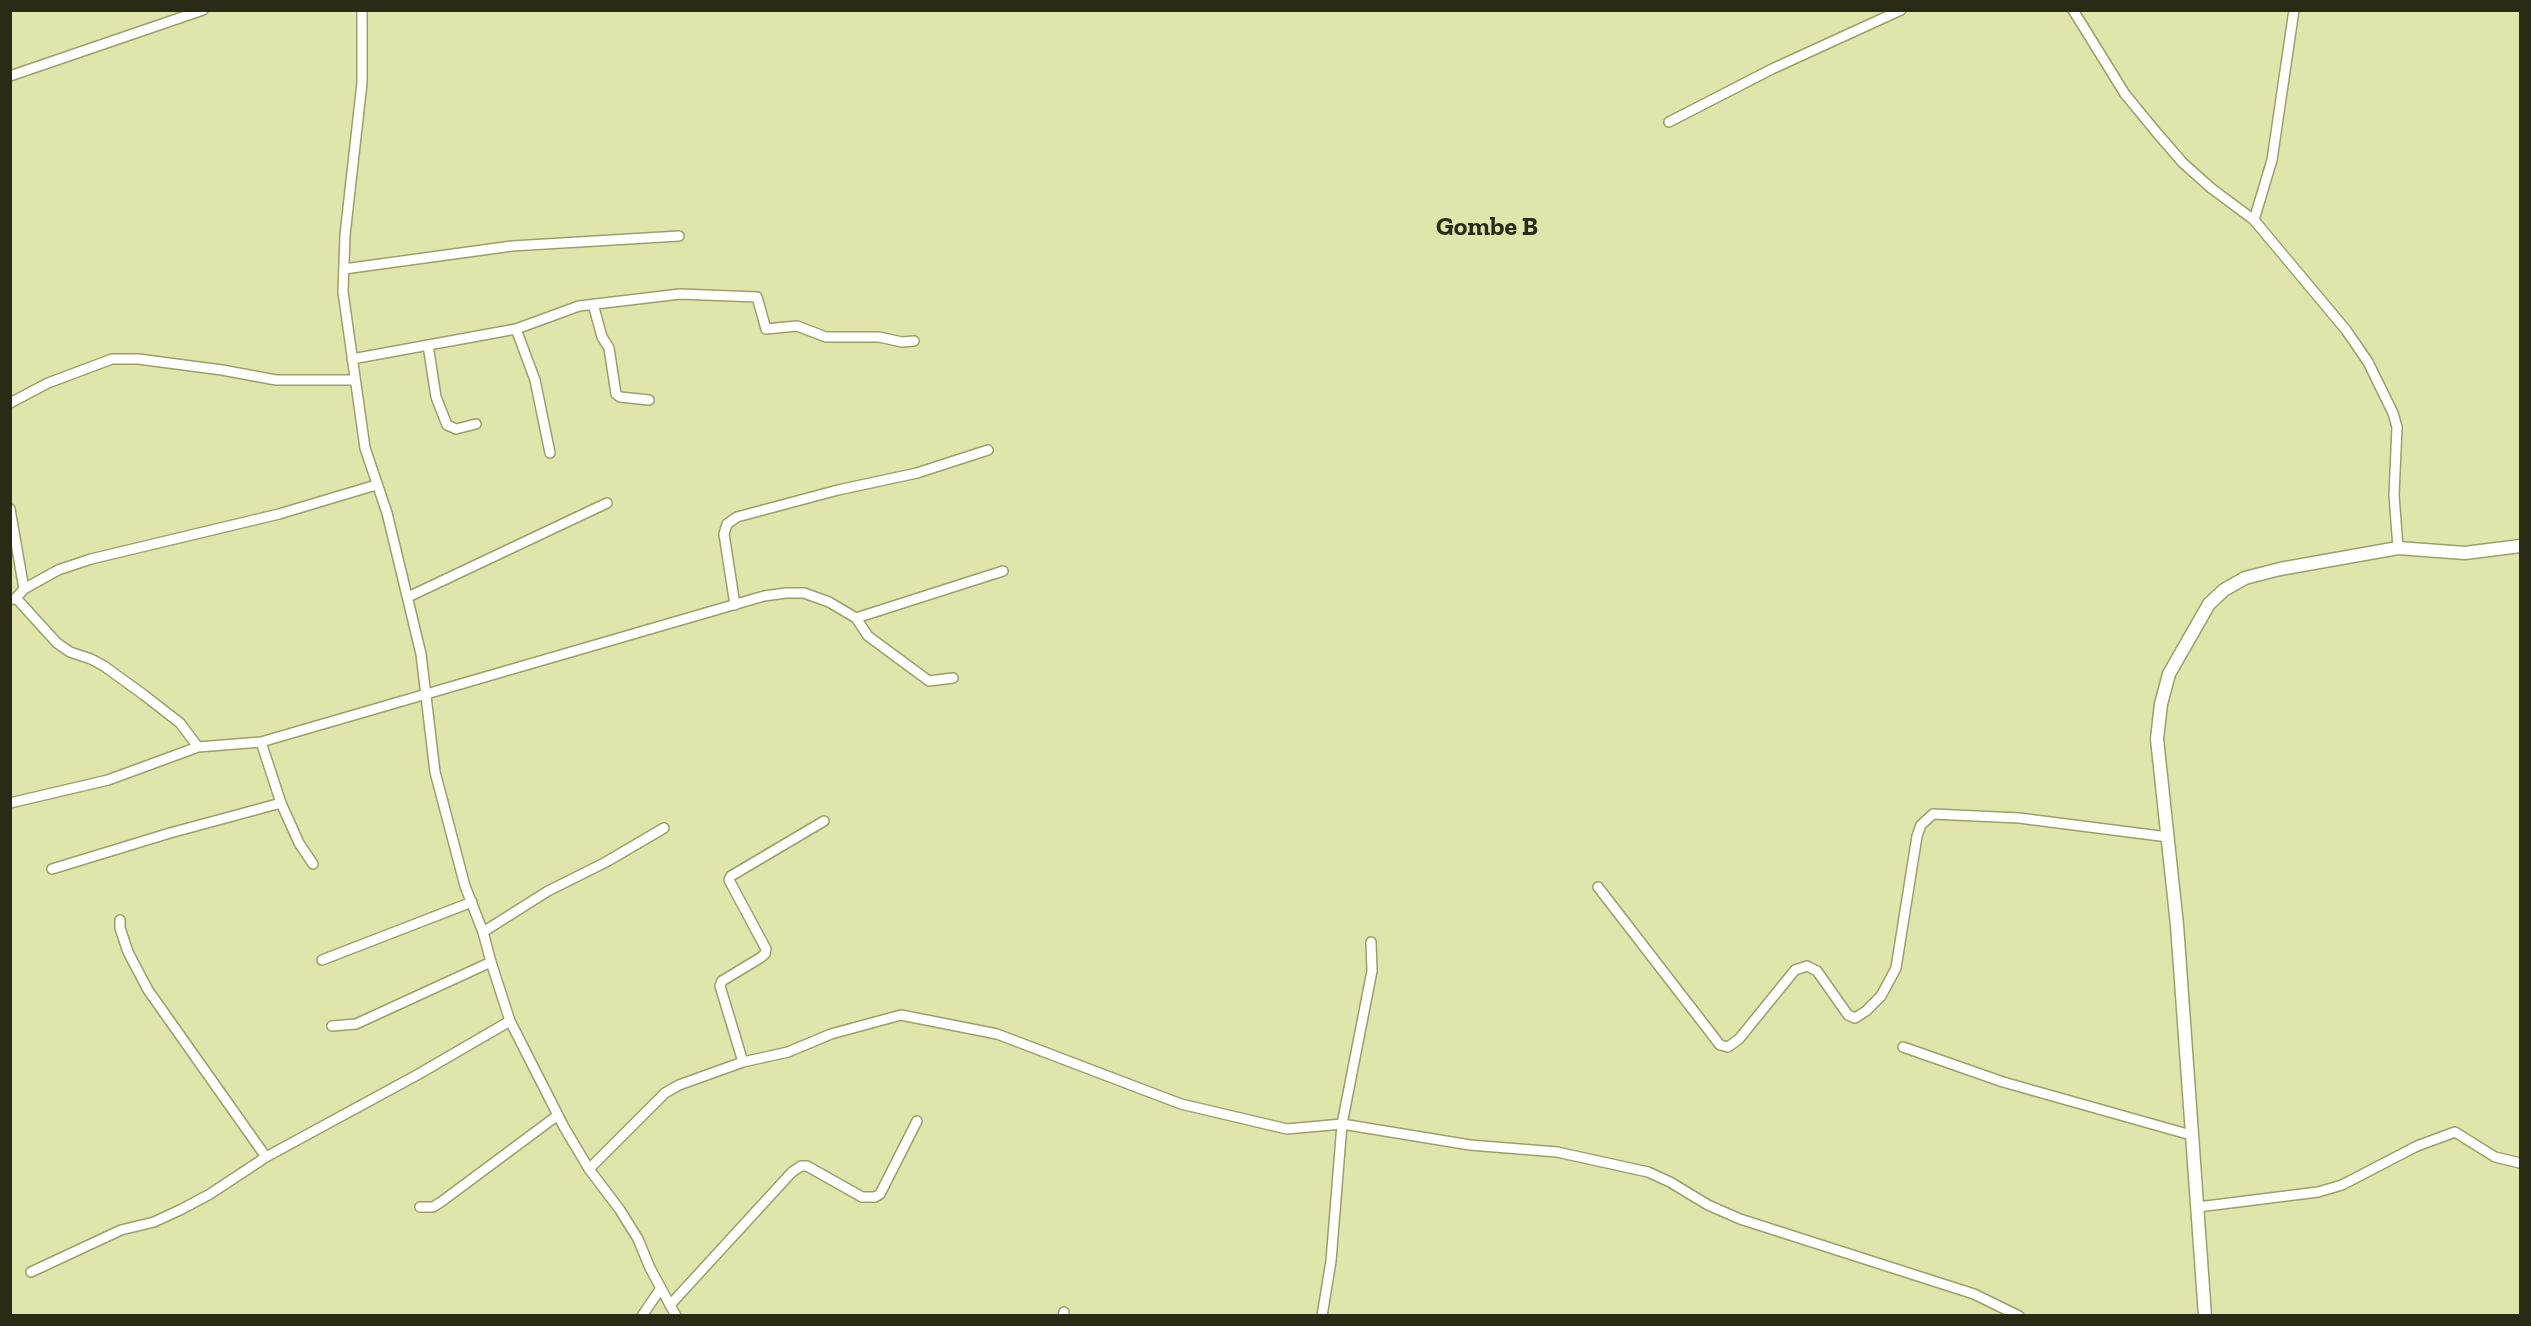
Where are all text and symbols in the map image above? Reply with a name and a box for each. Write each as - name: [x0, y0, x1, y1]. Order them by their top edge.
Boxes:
- district label: Gombe B: [1436, 212, 1538, 244]

